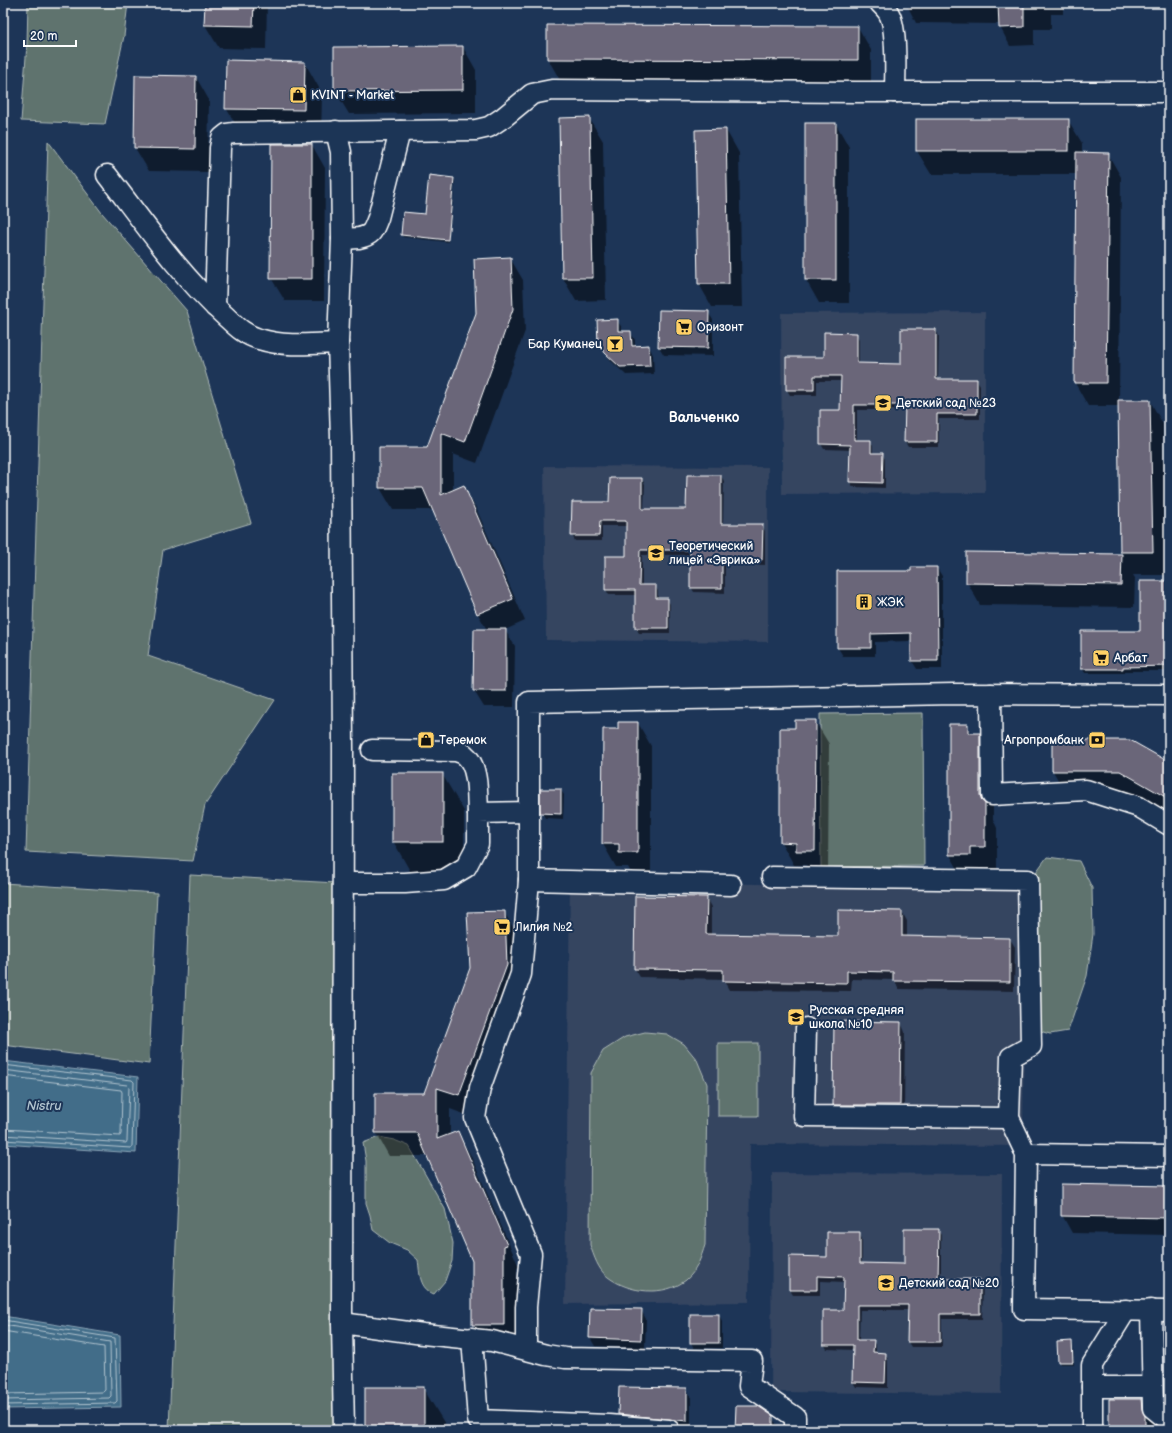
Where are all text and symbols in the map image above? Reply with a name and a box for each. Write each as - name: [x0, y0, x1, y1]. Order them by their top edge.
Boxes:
- scale bar: [24, 22, 76, 48]
- text: 20 m: [30, 29, 57, 44]
- shop icon: KVINT - Market: [288, 85, 308, 105]
- place label: KVINT - Market: [311, 88, 394, 103]
- supermarket icon: Оризонт: [674, 317, 694, 337]
- place label: Оризонт: [697, 320, 744, 335]
- bar icon: Бар Куманец: [605, 334, 625, 354]
- place label: Бар Куманец: [528, 337, 602, 352]
- school or university icon: Детский сад №23: [873, 393, 893, 413]
- place label: Детский сад №23: [896, 396, 996, 411]
- district label: Вальченко: [669, 409, 740, 426]
- place label: Теоретический лицей «Эврика»: [669, 539, 761, 568]
- school or university icon: Теоретический лицей «Эврика»: [646, 543, 666, 563]
- building icon: ЖЭК: [854, 592, 874, 612]
- place label: ЖЭК: [877, 595, 904, 610]
- supermarket icon: Арбат: [1091, 648, 1111, 668]
- place label: Арбат: [1113, 651, 1148, 666]
- shop icon: Теремок: [416, 730, 436, 750]
- bank icon: Агропромбанк: [1087, 730, 1107, 750]
- place label: Теремок: [439, 733, 487, 748]
- place label: Агропромбанк: [1003, 733, 1085, 748]
- supermarket icon: Лилия №2: [492, 917, 512, 937]
- place label: Лилия №2: [514, 920, 573, 935]
- place label: Русская средняя школа №10: [809, 1003, 904, 1032]
- school or university icon: Русская средняя школа №10: [786, 1007, 806, 1027]
- water label: Nistru: [26, 1098, 62, 1114]
- school or university icon: Детский сад №20: [876, 1273, 896, 1293]
- place label: Детский сад №20: [899, 1276, 999, 1291]

